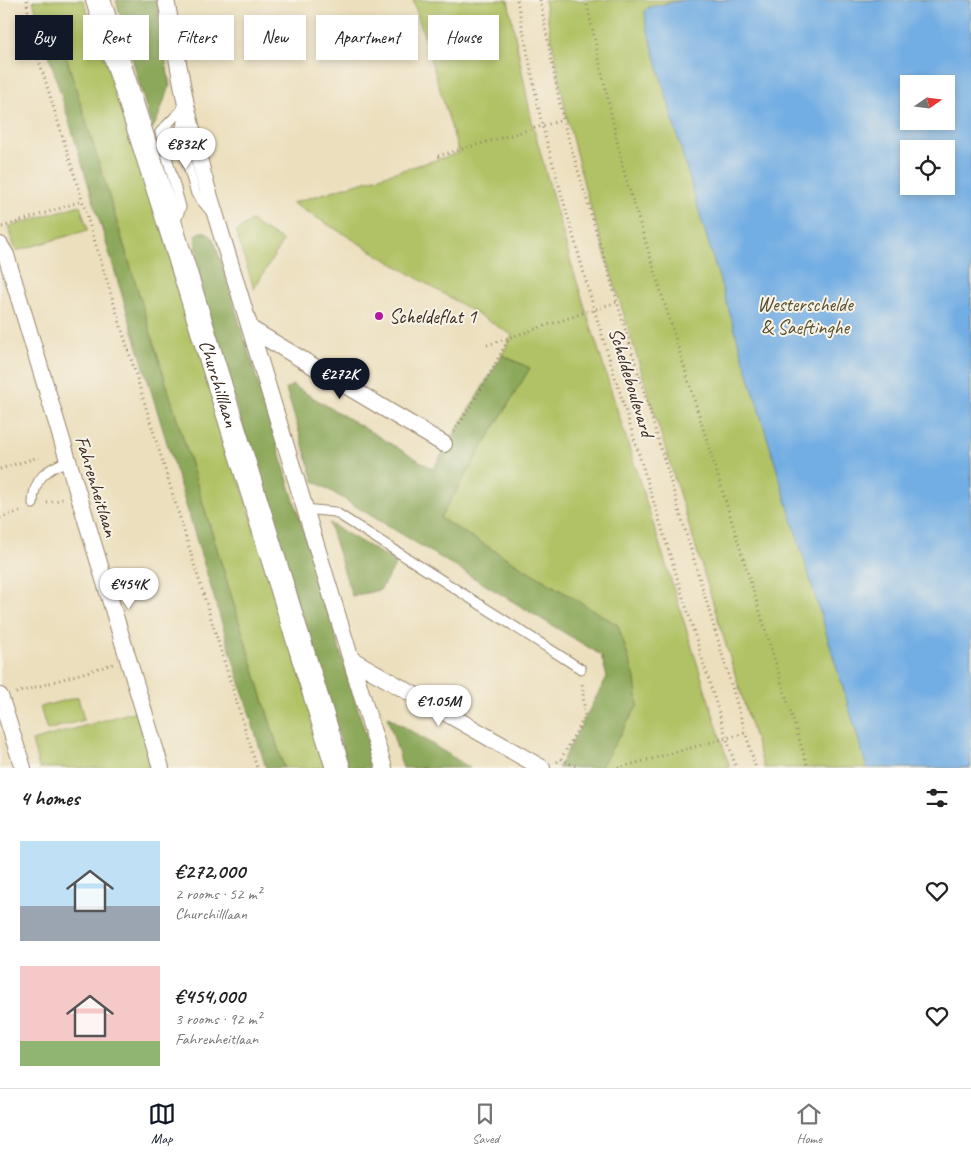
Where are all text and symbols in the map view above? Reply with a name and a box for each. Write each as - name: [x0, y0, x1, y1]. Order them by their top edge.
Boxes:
- chip: Buy: [15, 15, 73, 60]
- chip: Rent: [83, 15, 149, 60]
- chip: Filters: [159, 15, 234, 60]
- chip: New: [244, 15, 306, 60]
- chip: Apartment: [316, 15, 418, 60]
- chip: House: [428, 15, 499, 60]
- north arrow: [900, 75, 955, 130]
- map controls: [900, 75, 955, 195]
- pin: €832K: [151, 128, 221, 170]
- text: €832K: [168, 134, 204, 154]
- button: locate: [900, 140, 955, 195]
- park label: Westerschelde & Saeftinghe: [757, 292, 854, 340]
- place label: Scheldeflat 1: [389, 304, 478, 329]
- marker: Scheldeflat 1: [373, 310, 385, 322]
- street label: Scheldeboulevard: [603, 325, 661, 443]
- street label: Churchilllaan: [193, 337, 244, 431]
- pin: €272K: [305, 358, 375, 400]
- text: €272K: [322, 364, 358, 384]
- street label: Fahrenheitlaan: [69, 433, 124, 540]
- pin: €454K: [94, 568, 164, 610]
- text: €454K: [111, 574, 147, 594]
- pin: €1.05M: [398, 684, 480, 727]
- text: €1.05M: [417, 691, 461, 711]
- icon: filters: [923, 784, 951, 812]
- text: 4 homes: [20, 785, 79, 811]
- text: €272,000: [175, 858, 245, 884]
- icon: home: [60, 861, 120, 921]
- icon: heart: [923, 877, 951, 905]
- text: 2 rooms · 52 m²: [175, 884, 261, 904]
- text: Churchilllaan: [175, 904, 247, 924]
- text: €454,000: [175, 983, 245, 1009]
- icon: home: [60, 986, 120, 1046]
- icon: heart: [923, 1002, 951, 1030]
- text: 3 rooms · 92 m²: [175, 1009, 261, 1029]
- text: Fahrenheitlaan: [175, 1029, 258, 1049]
- tab: Map: [148, 1100, 176, 1147]
- tab: Saved: [471, 1100, 499, 1147]
- tab: Home: [795, 1100, 823, 1147]

